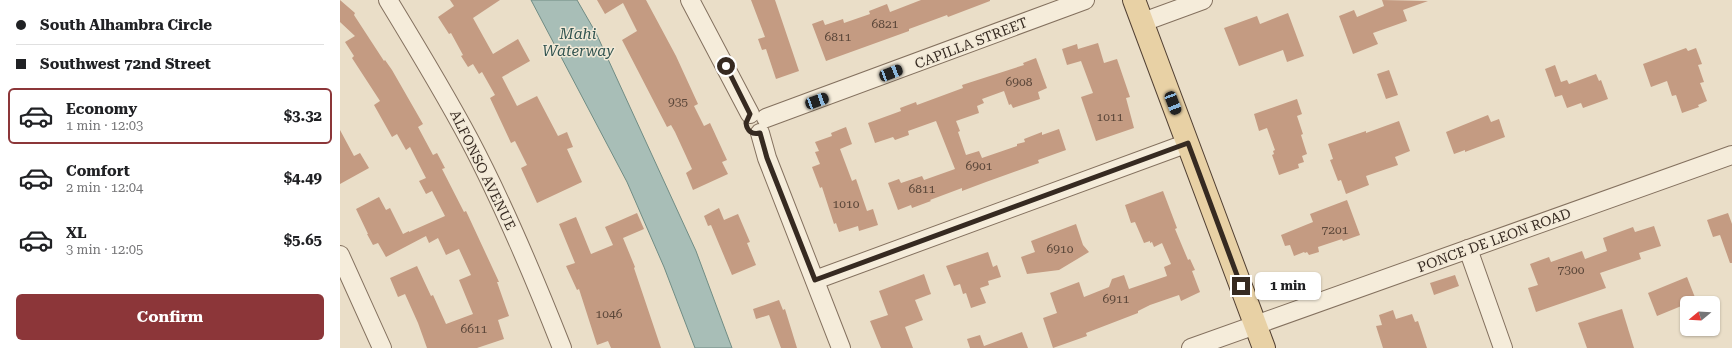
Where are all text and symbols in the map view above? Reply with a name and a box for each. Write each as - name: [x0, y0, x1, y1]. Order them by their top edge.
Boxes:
- street label: CAPILLA STREET: [912, 14, 1030, 72]
- text: South Alhambra Circle: [40, 16, 212, 34]
- house number: 6821: [872, 17, 899, 31]
- water label: Mahi Waterway: [542, 25, 614, 60]
- house number: 6811: [825, 30, 852, 44]
- text: Southwest 72nd Street: [40, 55, 211, 73]
- route start: [717, 57, 735, 75]
- car: [878, 63, 904, 83]
- house number: 6908: [1006, 75, 1033, 89]
- car: [1163, 90, 1183, 116]
- car: [804, 91, 830, 111]
- house number: 935: [668, 95, 688, 109]
- icon: car: [18, 98, 54, 134]
- text: Economy: [66, 100, 137, 118]
- text: $3.32: [284, 107, 322, 125]
- street label: ALFONSO AVENUE: [447, 107, 519, 233]
- house number: 1011: [1097, 110, 1124, 124]
- text: 1 min · 12:03: [66, 118, 143, 133]
- house number: 6901: [966, 159, 993, 173]
- icon: car: [18, 160, 54, 196]
- text: Comfort: [66, 162, 130, 180]
- text: $4.49: [284, 169, 322, 187]
- text: 2 min · 12:04: [66, 180, 143, 195]
- house number: 6811: [909, 182, 936, 196]
- house number: 1010: [833, 197, 860, 211]
- street label: PONCE DE LEON ROAD: [1415, 205, 1573, 275]
- icon: car: [18, 222, 54, 258]
- house number: 7201: [1322, 223, 1349, 237]
- text: XL: [66, 224, 87, 242]
- text: $5.65: [284, 231, 322, 249]
- text: 3 min · 12:05: [66, 242, 143, 257]
- house number: 6910: [1047, 242, 1074, 256]
- house number: 7300: [1558, 263, 1585, 277]
- callout: 1 min: [1255, 272, 1321, 300]
- route end: [1232, 277, 1250, 295]
- text: 1 min: [1270, 278, 1306, 293]
- house number: 6911: [1103, 292, 1130, 306]
- button: Confirm: [16, 294, 324, 340]
- north arrow: [1680, 296, 1720, 336]
- map controls: [1680, 296, 1720, 336]
- house number: 1046: [596, 307, 623, 321]
- house number: 6611: [461, 322, 488, 336]

